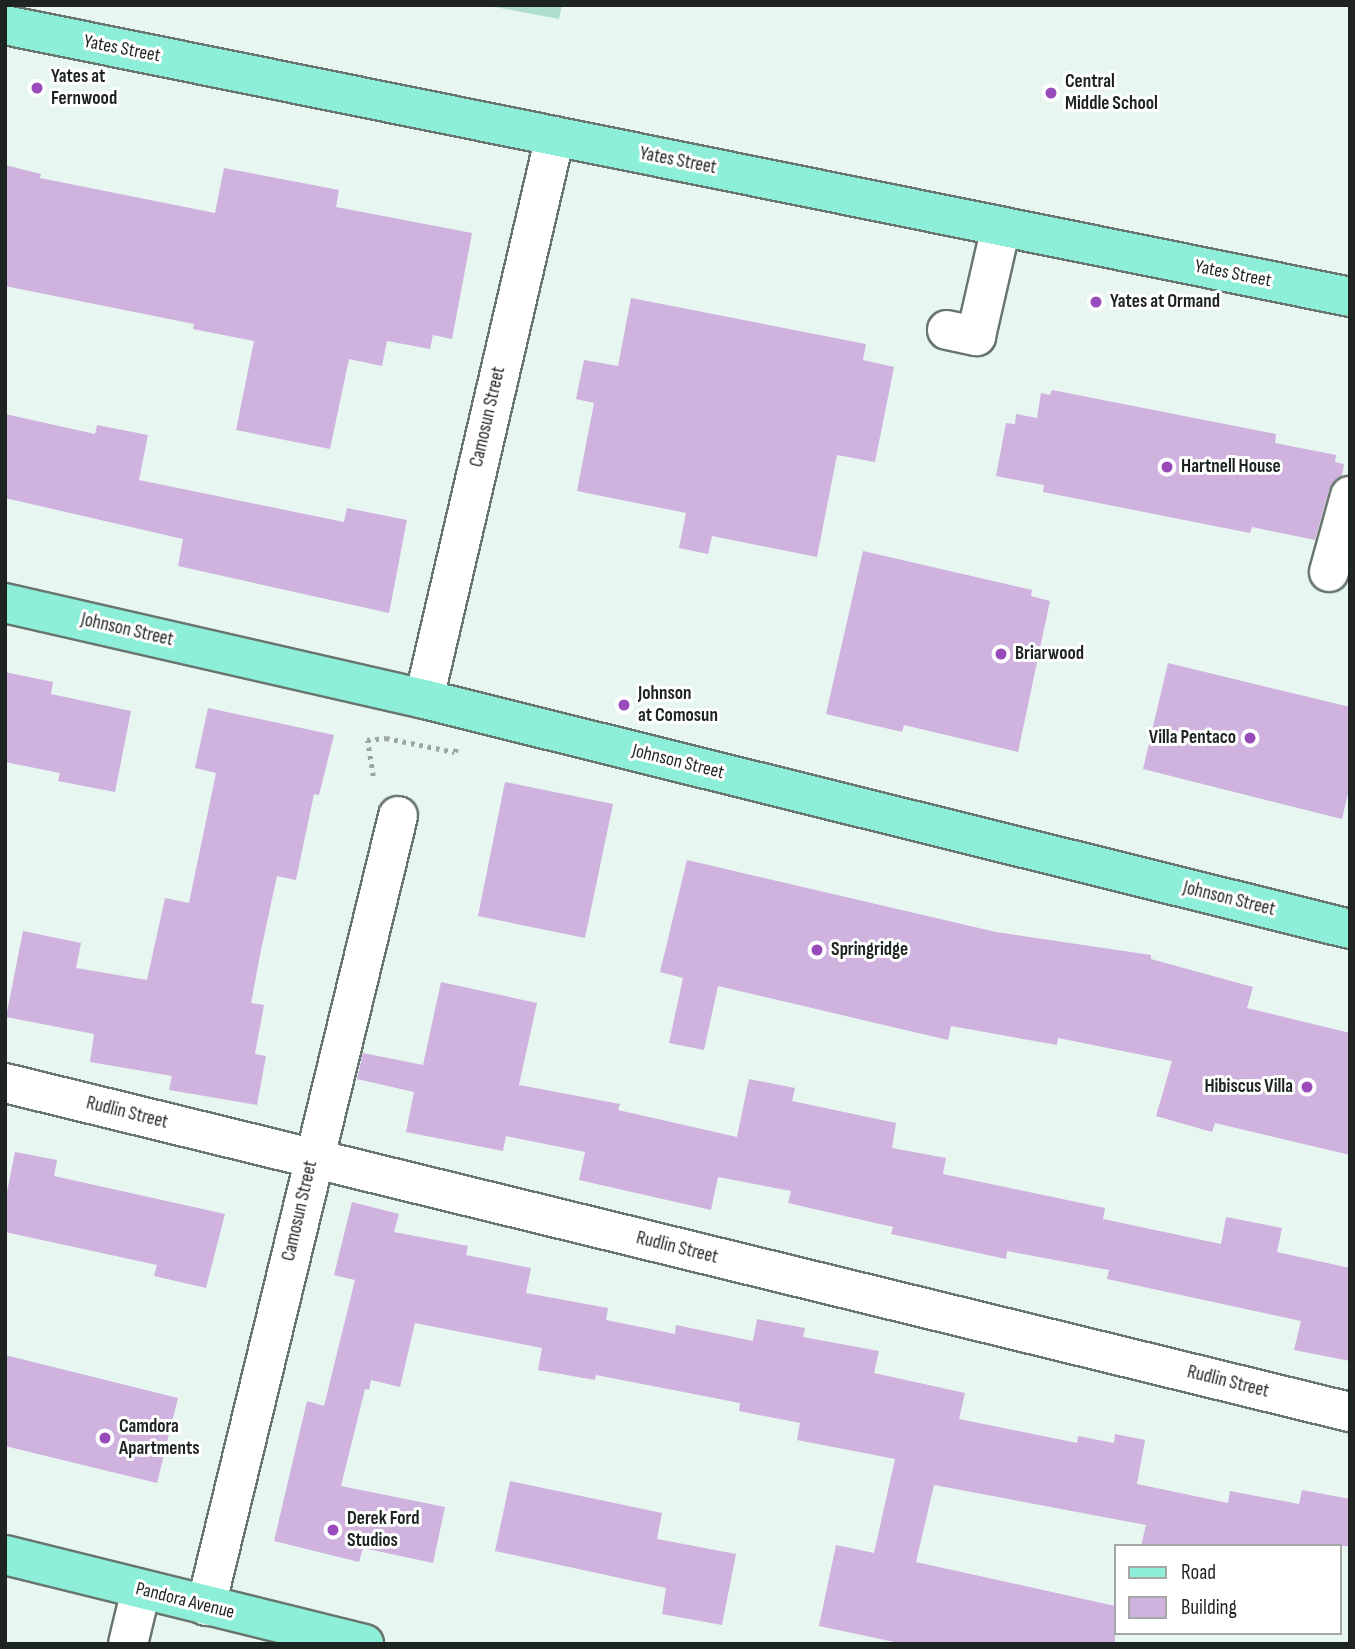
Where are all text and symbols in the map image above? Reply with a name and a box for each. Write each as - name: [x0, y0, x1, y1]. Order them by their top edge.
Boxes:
- street label: Yates Street: [82, 30, 162, 68]
- place label: Yates at Fernwood: [51, 66, 117, 110]
- place label: Central Middle School: [1065, 71, 1158, 115]
- marker: Yates at Fernwood: [29, 80, 45, 96]
- marker: Central Middle School: [1043, 85, 1059, 101]
- street label: Yates Street: [638, 142, 718, 180]
- street label: Yates Street: [1193, 255, 1273, 293]
- place label: Yates at Ormand: [1110, 291, 1220, 313]
- marker: Yates at Ormand: [1088, 294, 1104, 310]
- street label: Camosun Street: [465, 365, 511, 469]
- place label: Hartnell House: [1181, 456, 1281, 478]
- marker: Hartnell House: [1159, 459, 1175, 475]
- street label: Johnson Street: [79, 608, 175, 652]
- place label: Briarwood: [1015, 643, 1084, 665]
- marker: Briarwood: [993, 646, 1009, 662]
- place label: Johnson at Comosun: [638, 683, 718, 727]
- marker: Johnson at Comosun: [616, 697, 632, 713]
- place label: Villa Pentaco: [1149, 727, 1236, 749]
- marker: Villa Pentaco: [1242, 730, 1258, 746]
- street label: Johnson Street: [630, 740, 726, 784]
- street label: Johnson Street: [1181, 877, 1277, 921]
- place label: Springridge: [831, 939, 908, 961]
- marker: Springridge: [809, 942, 825, 958]
- place label: Hibiscus Villa: [1204, 1076, 1293, 1098]
- marker: Hibiscus Villa: [1299, 1079, 1315, 1095]
- street label: Rudlin Street: [84, 1092, 170, 1134]
- street label: Camosun Street: [277, 1159, 323, 1263]
- street label: Rudlin Street: [634, 1227, 720, 1269]
- street label: Rudlin Street: [1185, 1361, 1271, 1403]
- place label: Camdora Apartments: [119, 1416, 200, 1460]
- marker: Camdora Apartments: [97, 1430, 113, 1446]
- place label: Derek Ford Studios: [347, 1508, 419, 1552]
- marker: Derek Ford Studios: [325, 1522, 341, 1538]
- legend: [1114, 1544, 1341, 1635]
- text: Road: [1181, 1560, 1216, 1585]
- street label: Pandora Avenue: [133, 1578, 237, 1624]
- text: Building: [1181, 1595, 1237, 1620]

